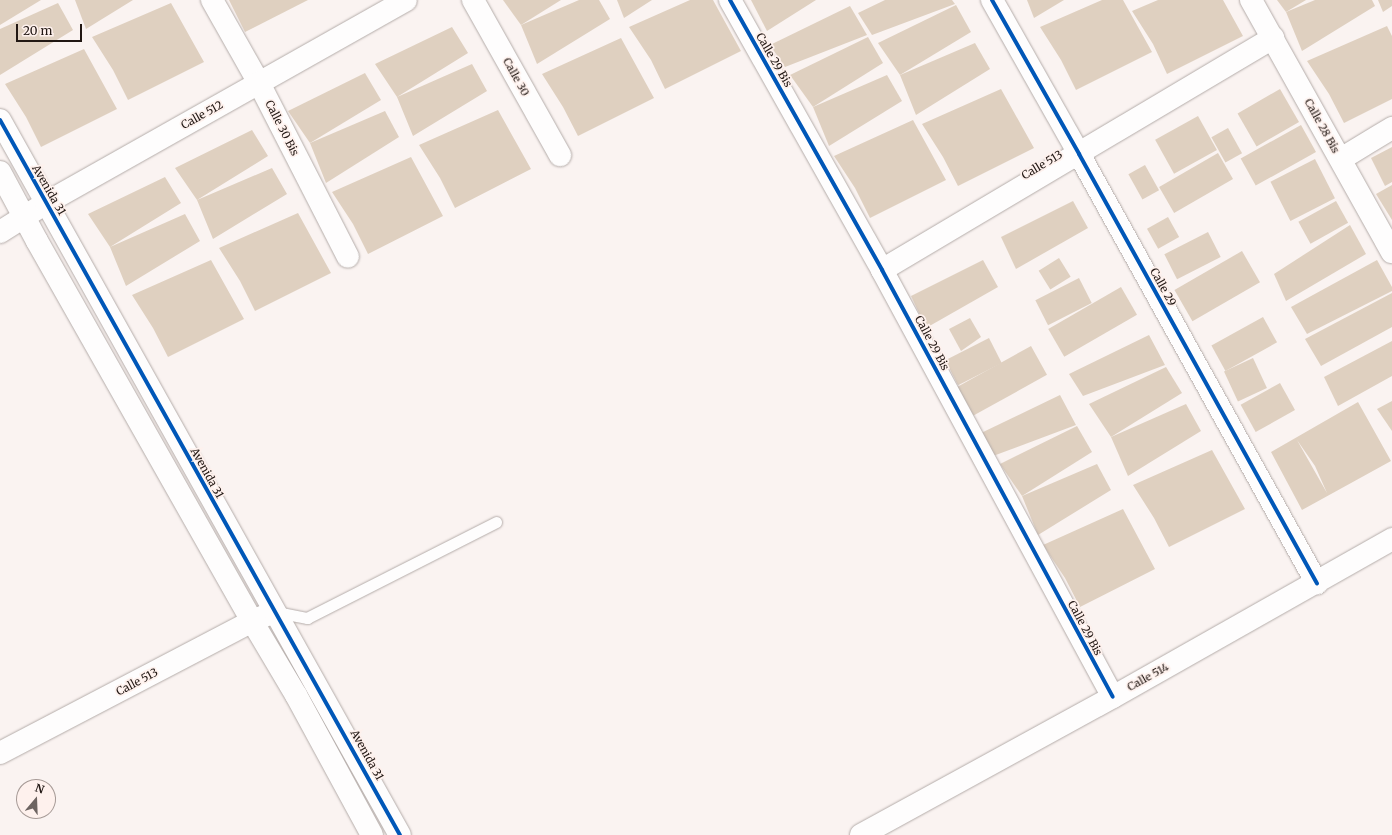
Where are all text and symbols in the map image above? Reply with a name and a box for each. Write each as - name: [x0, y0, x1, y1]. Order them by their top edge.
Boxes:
- scale bar: [18, 16, 84, 42]
- text: 20 m: [23, 23, 52, 38]
- street label: Calle 29 Bis: [753, 31, 795, 89]
- street label: Calle 30: [500, 56, 532, 98]
- street label: Calle 28 Bis: [1302, 96, 1342, 156]
- street label: Calle 512: [179, 98, 225, 132]
- street label: Calle 30 Bis: [262, 98, 302, 158]
- street label: Calle 513: [1019, 148, 1065, 182]
- street label: Avenida 31: [29, 163, 69, 217]
- street label: Calle 29: [1147, 266, 1179, 308]
- street label: Calle 29 Bis: [912, 313, 952, 373]
- street label: Avenida 31: [188, 445, 226, 501]
- street label: Calle 29 Bis: [1065, 598, 1105, 658]
- street label: Calle 514: [1125, 660, 1171, 694]
- street label: Calle 513: [114, 666, 160, 698]
- street label: Avenida 31: [348, 727, 386, 783]
- north arrow: [16, 779, 56, 819]
- text: N: [33, 781, 46, 797]

